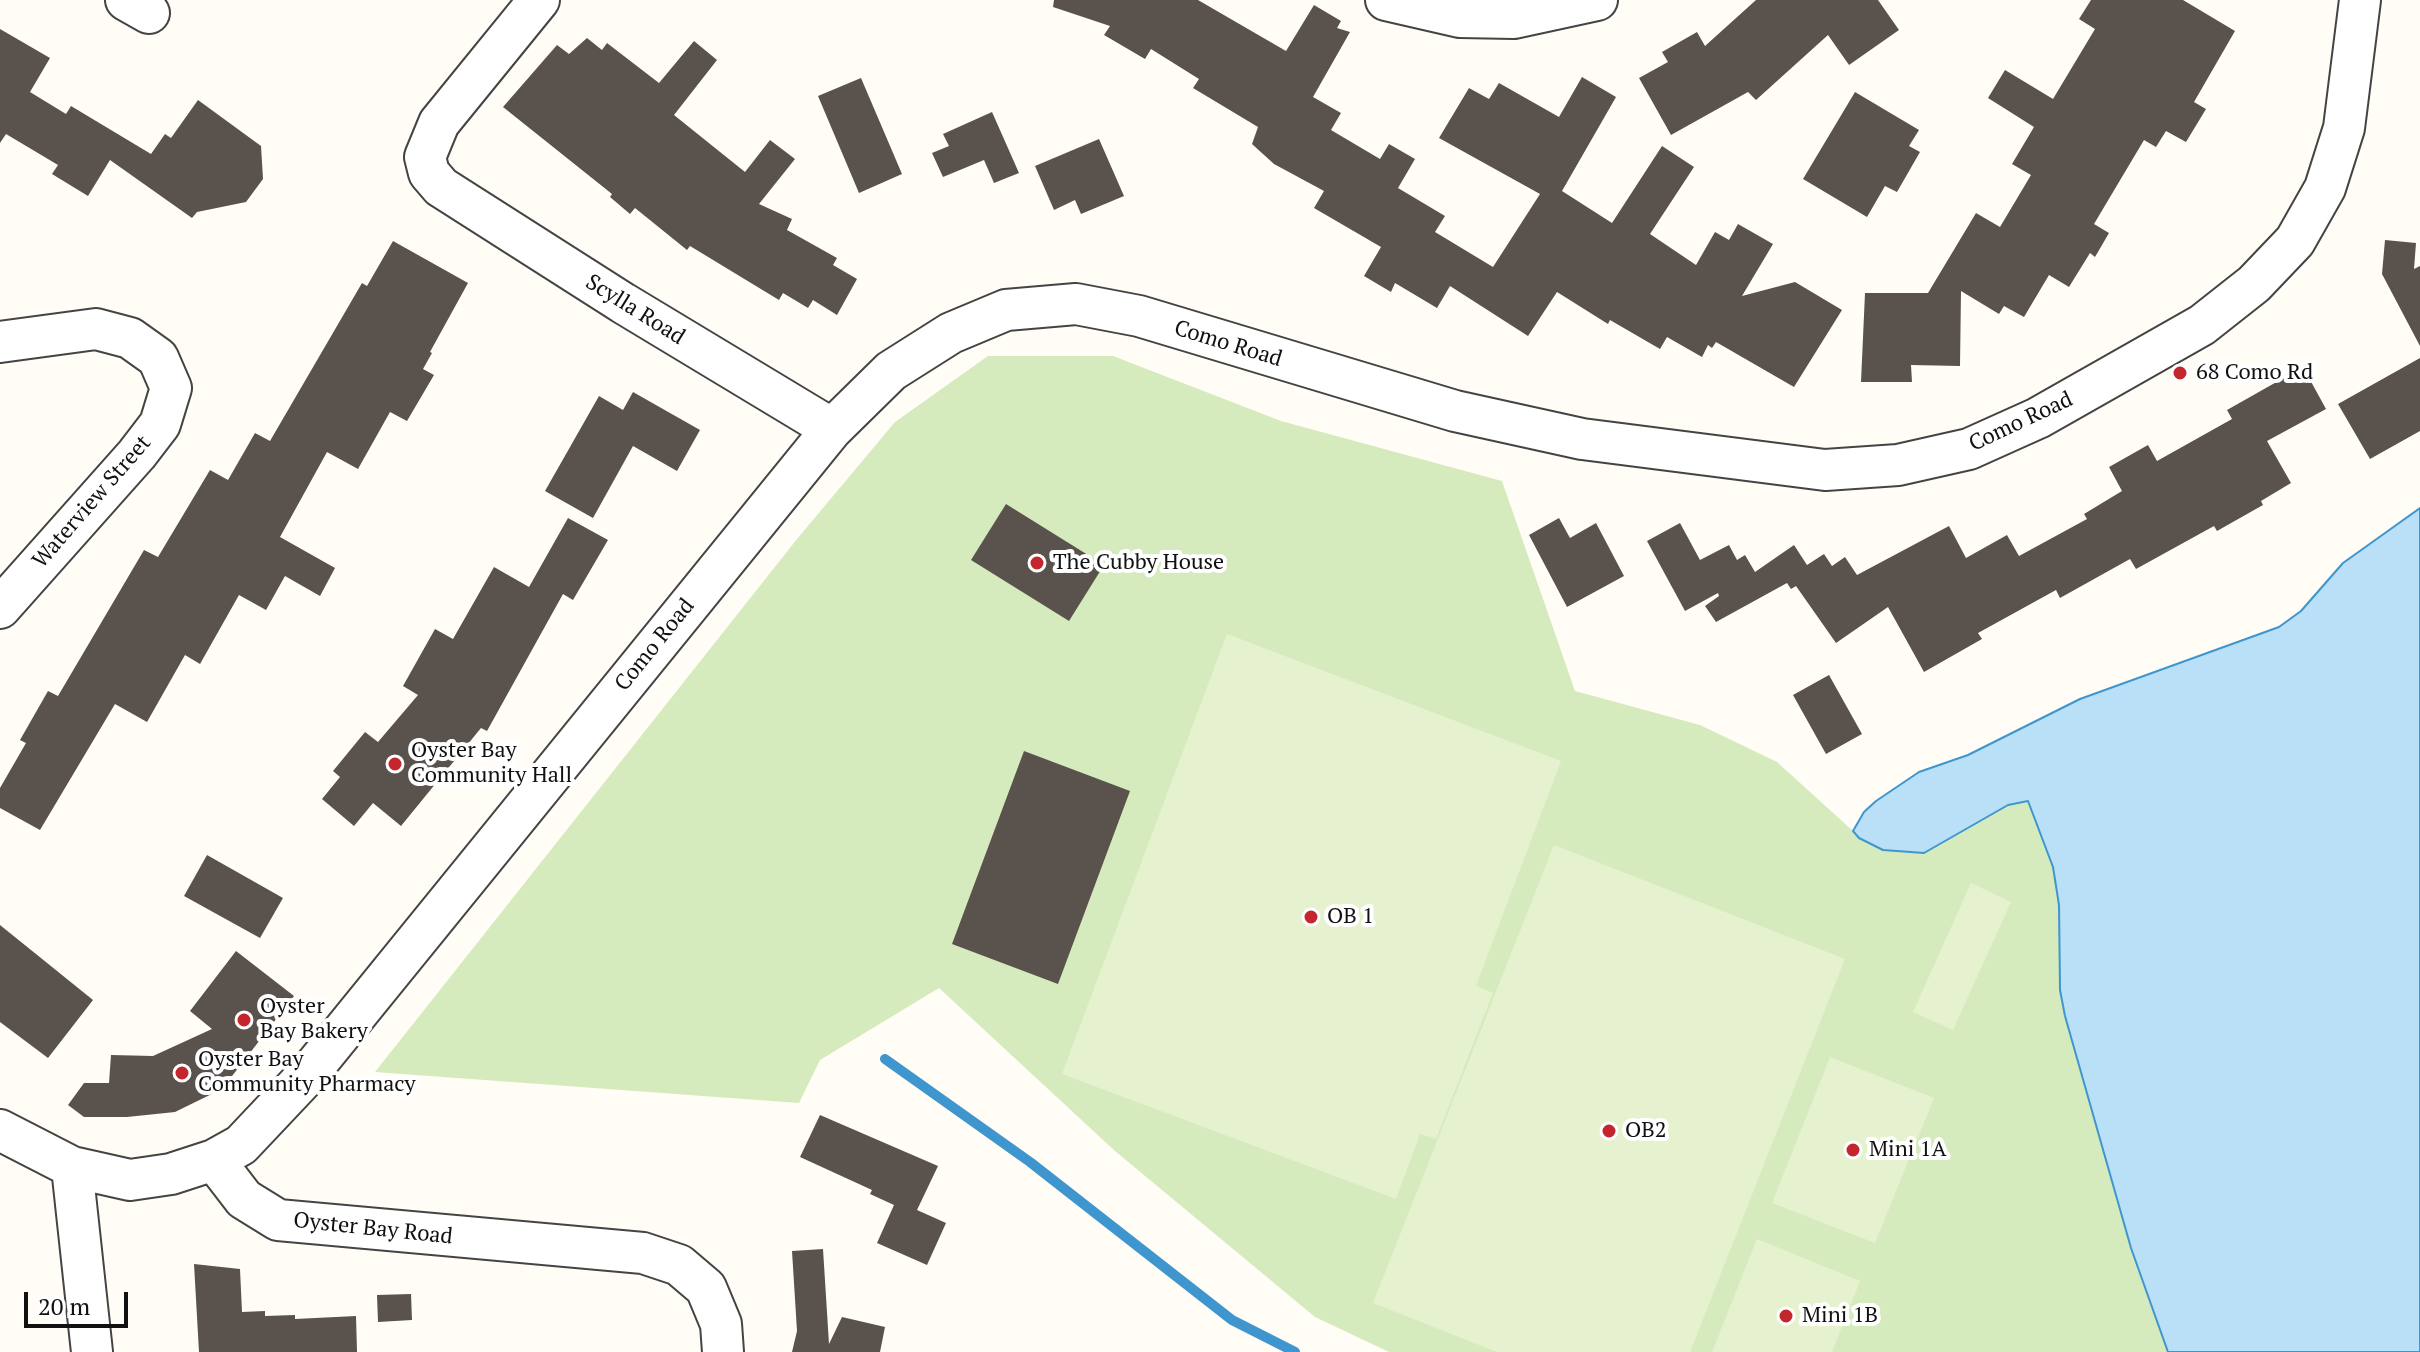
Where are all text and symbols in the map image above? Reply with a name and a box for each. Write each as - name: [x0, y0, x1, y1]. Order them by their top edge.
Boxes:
- street label: Scylla Road: [581, 269, 689, 351]
- street label: Como Road: [1171, 315, 1285, 373]
- place label: 68 Como Rd: [2196, 360, 2313, 386]
- marker: 68 Como Rd: [2171, 364, 2189, 382]
- street label: Como Road: [1965, 386, 2077, 458]
- street label: Waterview Street: [27, 430, 157, 574]
- place label: The Cubby House: [1053, 550, 1224, 576]
- marker: The Cubby House: [1028, 554, 1046, 572]
- street label: Como Road: [610, 593, 700, 697]
- place label: Oyster Bay Community Hall: [411, 738, 572, 790]
- marker: Oyster Bay Community Hall: [386, 755, 404, 773]
- place label: OB 1: [1327, 904, 1374, 930]
- marker: OB 1: [1302, 908, 1320, 926]
- place label: Oyster Bay Bakery: [260, 994, 368, 1046]
- marker: Oyster Bay Bakery: [235, 1011, 253, 1029]
- place label: Oyster Bay Community Pharmacy: [198, 1047, 416, 1098]
- marker: Oyster Bay Community Pharmacy: [173, 1064, 191, 1082]
- place label: OB2: [1625, 1118, 1667, 1144]
- marker: OB2: [1600, 1122, 1618, 1140]
- place label: Mini 1A: [1869, 1137, 1946, 1163]
- marker: Mini 1A: [1844, 1141, 1862, 1159]
- street label: Oyster Bay Road: [292, 1208, 454, 1250]
- scale bar: [28, 1276, 132, 1326]
- text: 20 m: [38, 1290, 90, 1322]
- place label: Mini 1B: [1802, 1303, 1878, 1329]
- marker: Mini 1B: [1777, 1307, 1795, 1325]

